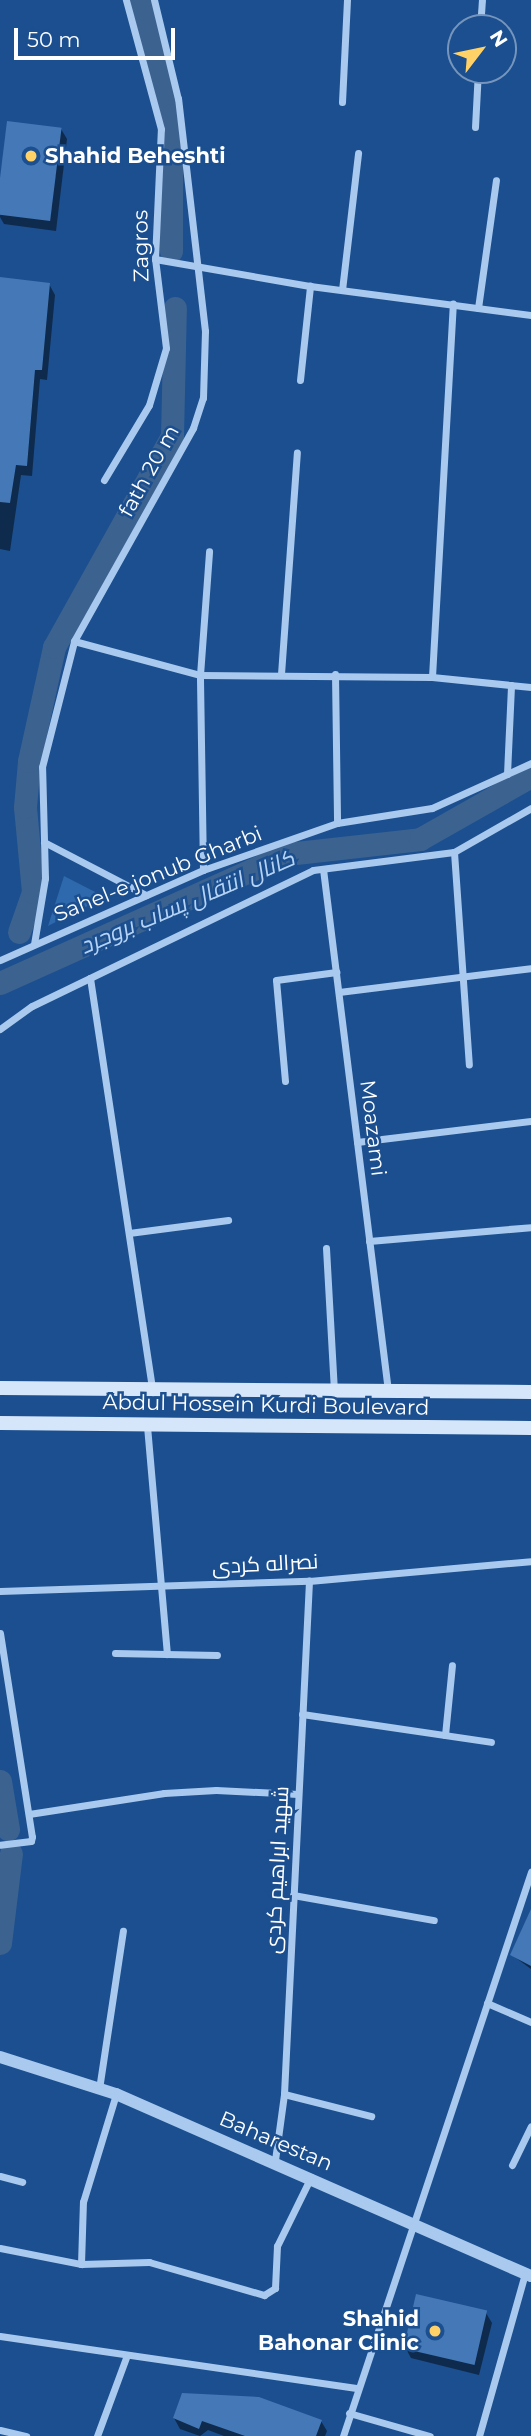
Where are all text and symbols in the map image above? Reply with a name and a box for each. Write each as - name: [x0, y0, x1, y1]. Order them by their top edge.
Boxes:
- scale bar: [18, 14, 178, 58]
- north arrow: [447, 14, 517, 84]
- text: N: [485, 26, 512, 51]
- text: 50 m: [27, 27, 81, 52]
- place label: Shahid Beheshti: [45, 143, 225, 169]
- marker: Shahid Beheshti: [23, 148, 39, 164]
- street label: Zagros: [128, 210, 154, 282]
- street label: fath 20 m: [113, 421, 185, 521]
- street label: Sahel-e jonub Gharbi: [50, 821, 266, 927]
- water label: کانال انتقال پساب بروجرد: [75, 844, 299, 960]
- street label: Moazami: [355, 1079, 391, 1177]
- street label: Abdul Hossein Kurdi Boulevard: [102, 1390, 430, 1420]
- street label: نصراله کردی: [211, 1549, 319, 1579]
- street label: شهید ابراهیم کردی: [260, 1785, 294, 1955]
- street label: Baharestan: [216, 2106, 336, 2176]
- place label: Shahid Bahonar Clinic: [258, 2306, 419, 2356]
- marker: Shahid Bahonar Clinic: [425, 2321, 445, 2341]

